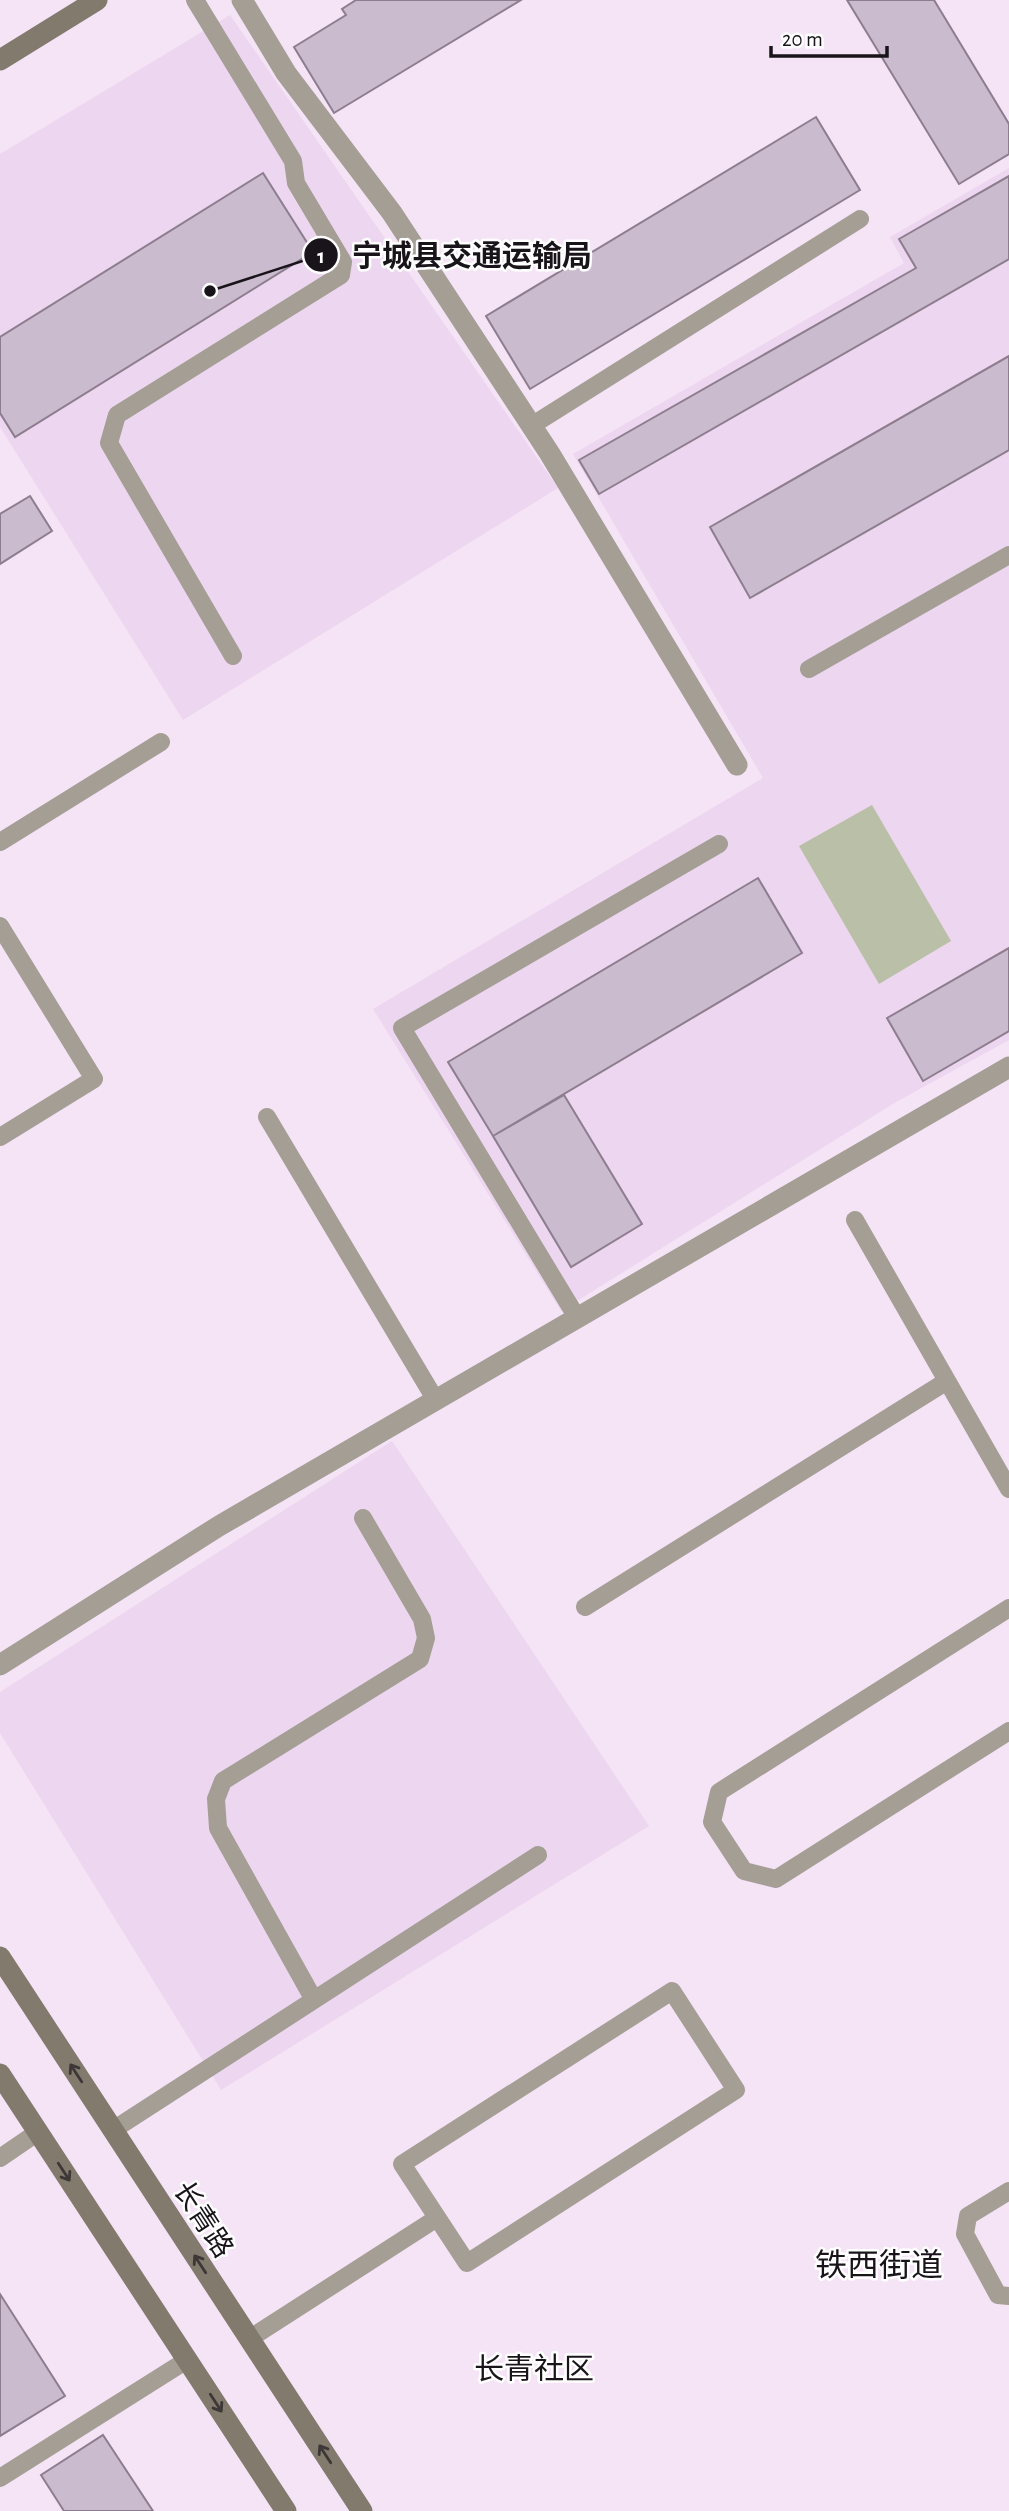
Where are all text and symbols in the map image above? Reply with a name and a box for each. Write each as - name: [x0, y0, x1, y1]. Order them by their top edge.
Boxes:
- scale bar: [771, 14, 886, 58]
- text: 20 m: [782, 29, 823, 50]
- callout: 宁城县交通运输局: [303, 230, 606, 281]
- text: 宁城县交通运输局: [352, 240, 592, 272]
- text: 1: [317, 246, 325, 267]
- one-way arrow: [68, 2064, 83, 2083]
- one-way arrow: [57, 2162, 71, 2181]
- street label: 长青路: [168, 2176, 239, 2263]
- district label: 铁西街道: [815, 2248, 943, 2282]
- one-way arrow: [193, 2254, 207, 2274]
- district label: 长青社区: [474, 2353, 594, 2385]
- one-way arrow: [208, 2393, 223, 2412]
- one-way arrow: [317, 2445, 332, 2464]

